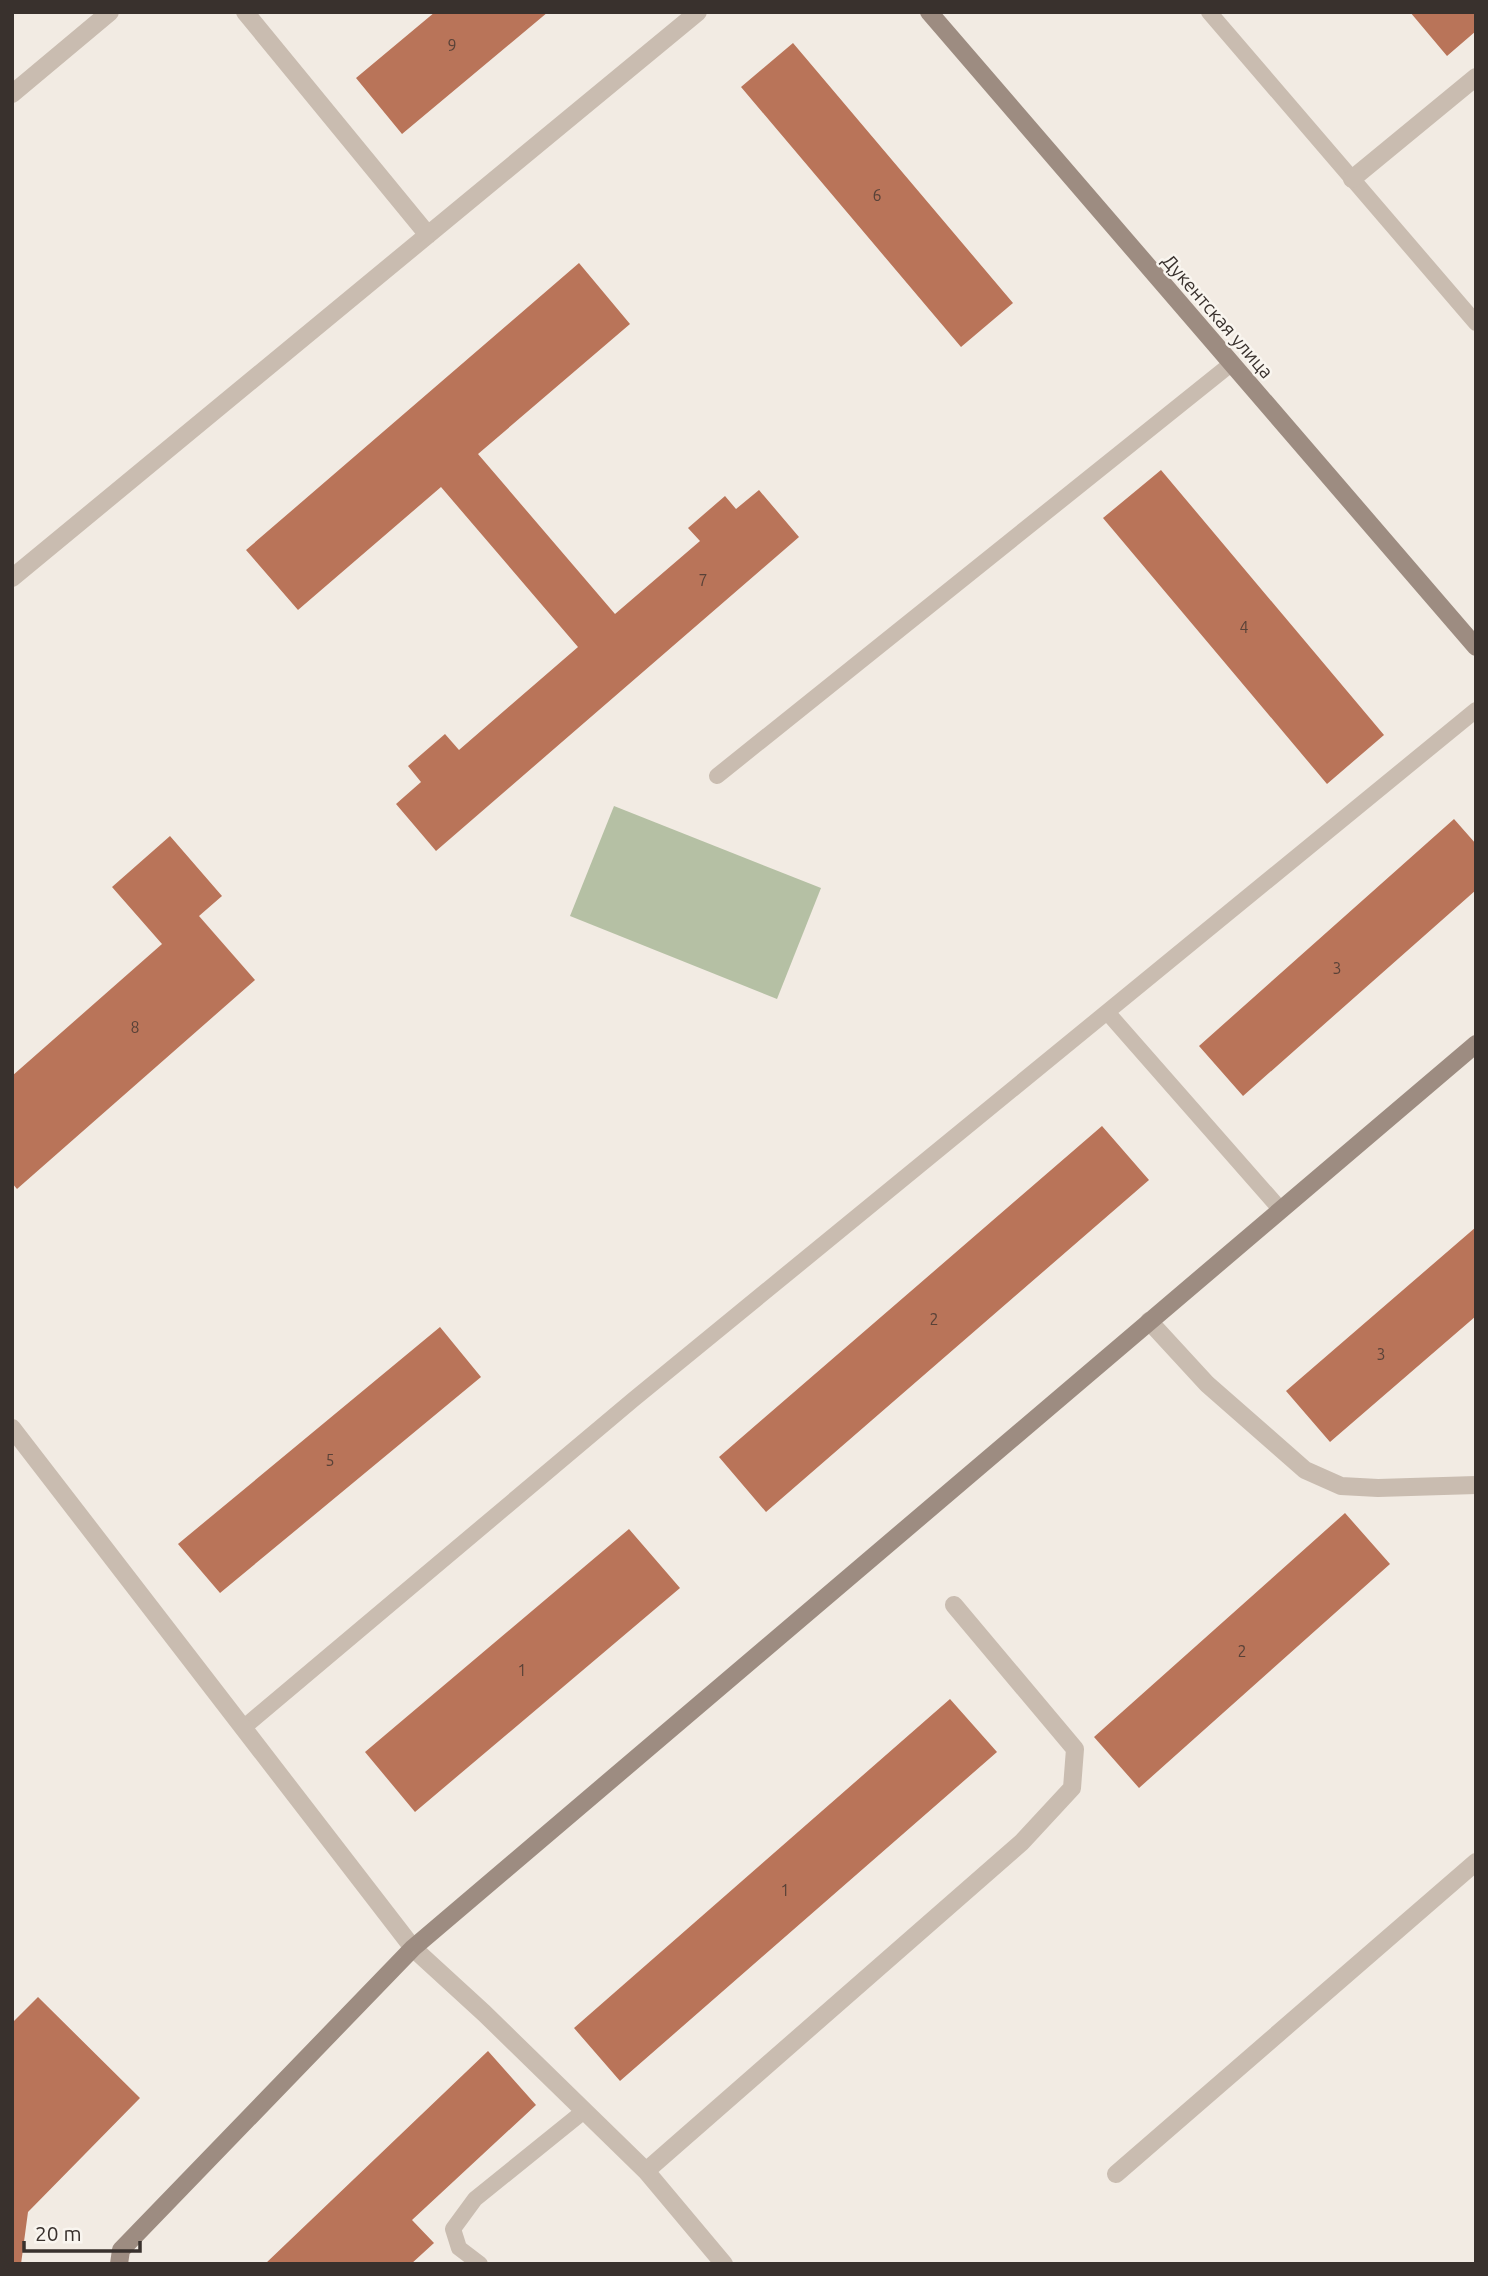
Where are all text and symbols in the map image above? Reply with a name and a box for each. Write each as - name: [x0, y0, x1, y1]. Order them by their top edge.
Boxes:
- house number: 9: [447, 36, 457, 54]
- house number: 6: [872, 186, 882, 204]
- street label: Дукентская улица: [1158, 249, 1278, 383]
- house number: 7: [698, 571, 708, 589]
- house number: 4: [1239, 618, 1249, 636]
- house number: 3: [1332, 959, 1342, 977]
- house number: 8: [130, 1018, 140, 1036]
- house number: 2: [929, 1310, 939, 1328]
- house number: 3: [1376, 1345, 1386, 1363]
- house number: 5: [325, 1451, 335, 1469]
- house number: 2: [1237, 1642, 1247, 1660]
- house number: 1: [517, 1661, 527, 1679]
- house number: 1: [780, 1881, 790, 1899]
- scale bar: [24, 2210, 140, 2254]
- text: 20 m: [35, 2221, 82, 2245]

